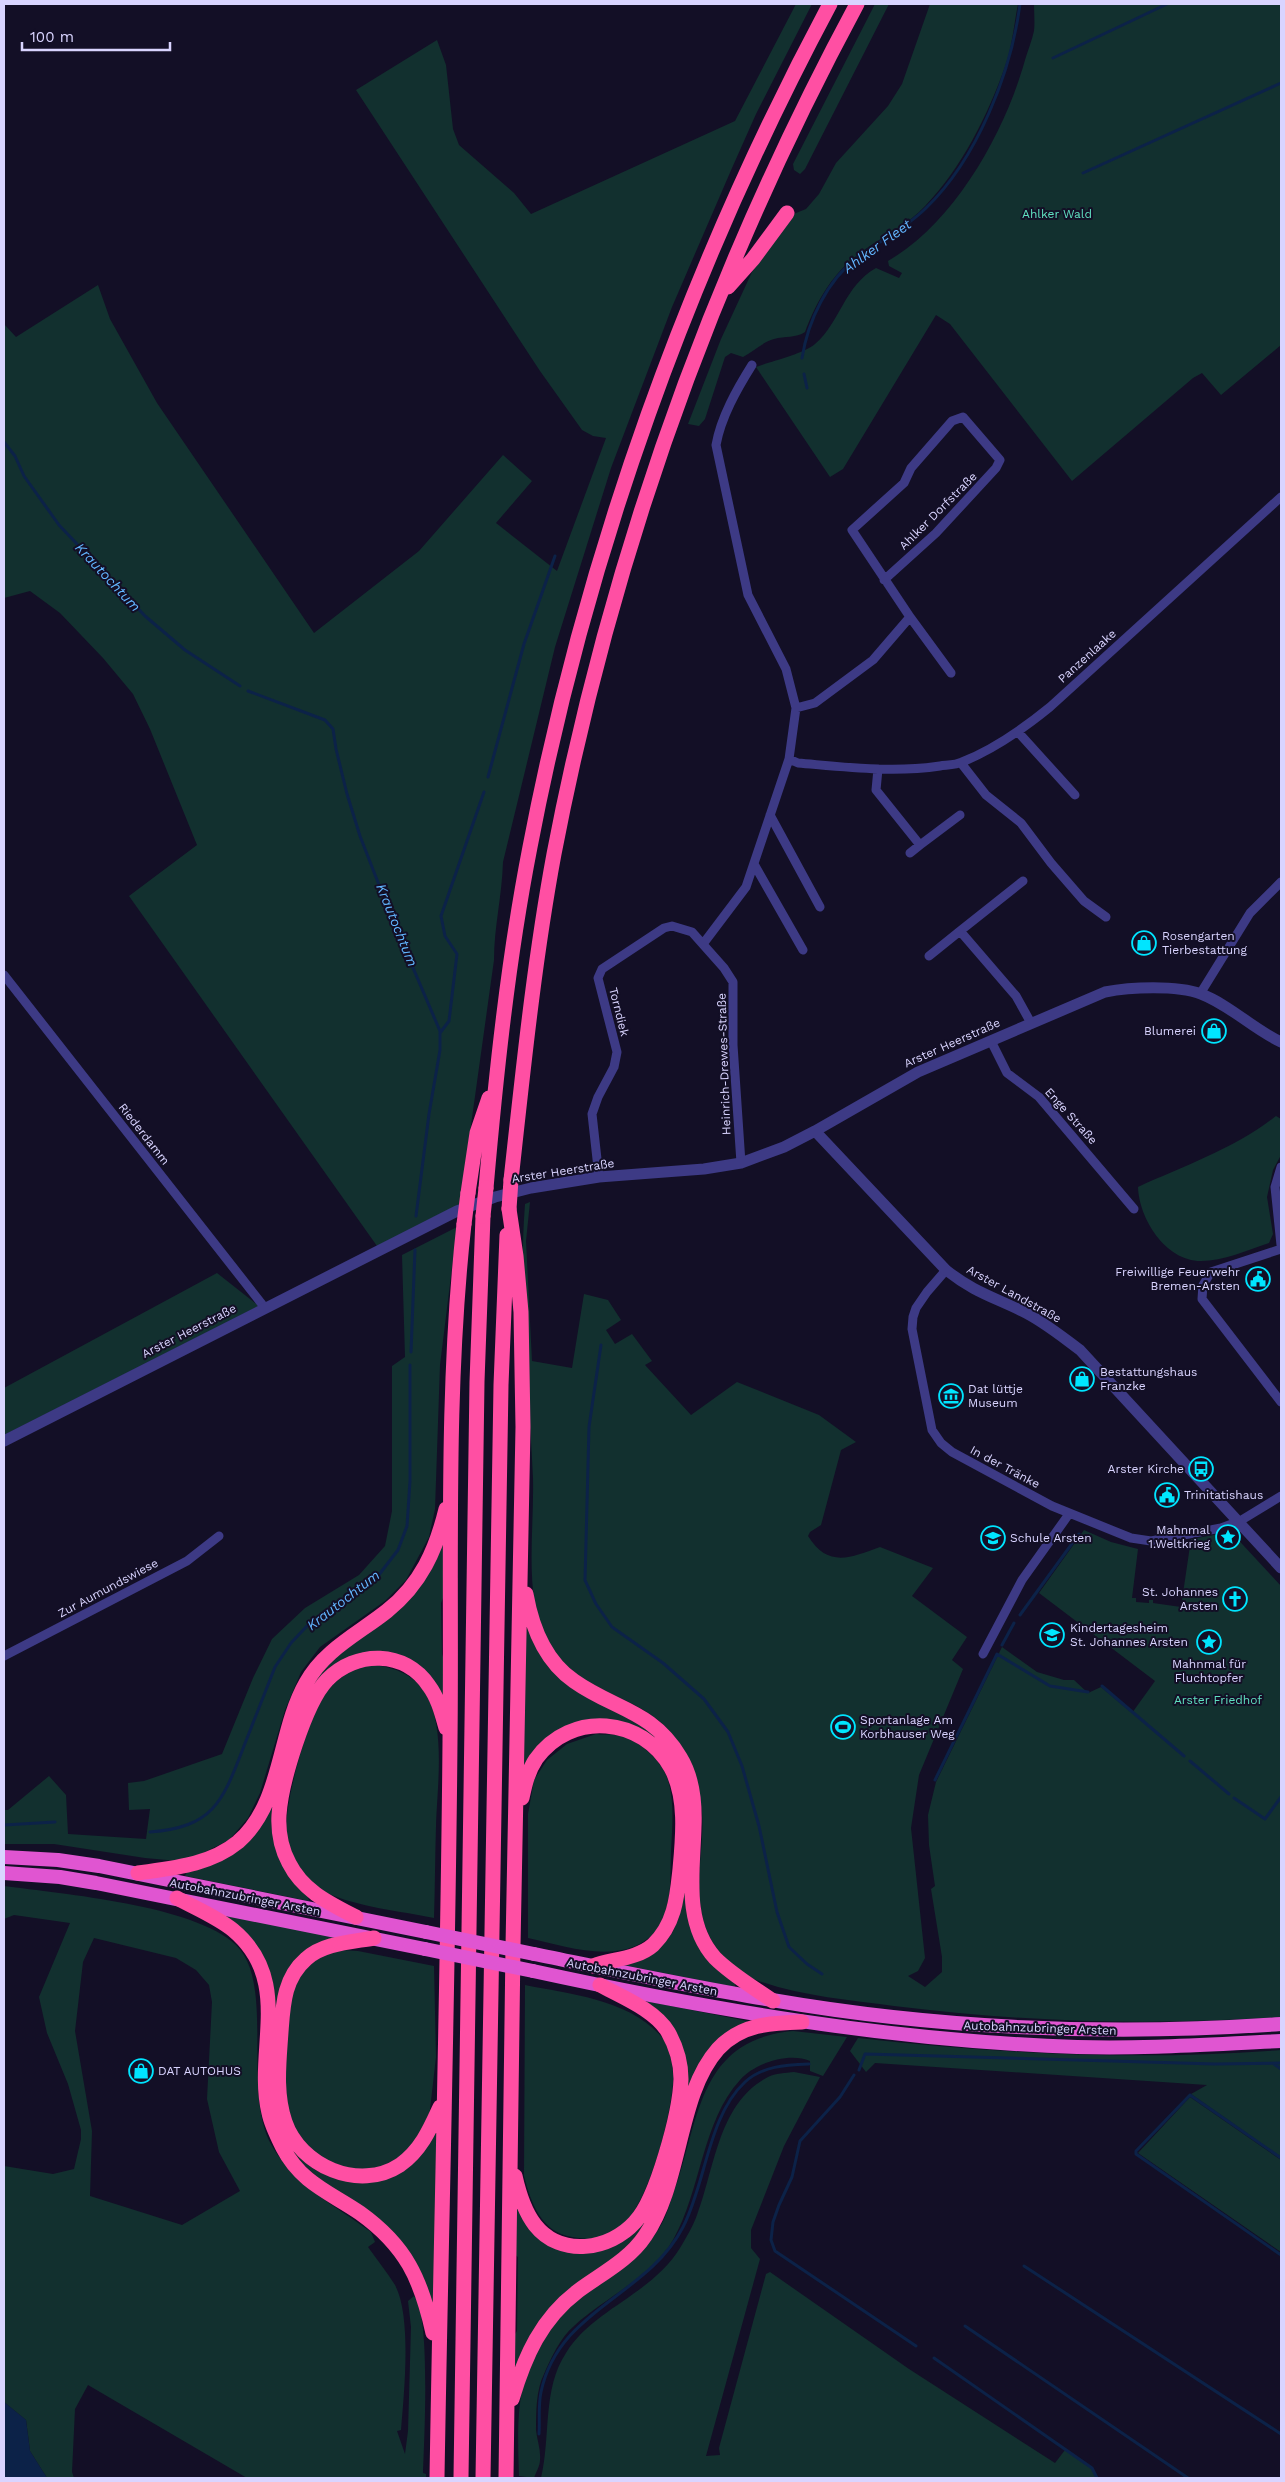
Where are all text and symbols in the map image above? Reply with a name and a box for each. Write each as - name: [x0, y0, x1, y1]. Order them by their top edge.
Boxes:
- scale bar: [22, 20, 170, 52]
- text: 100 m: [30, 28, 74, 46]
- park label: Ahlker Wald: [1022, 207, 1092, 221]
- water label: Ahlker Fleet: [839, 216, 914, 277]
- street label: Ahlker Dorfstraße: [896, 469, 980, 553]
- water label: Krautochtum: [72, 539, 144, 615]
- street label: Panzenlaake: [1055, 626, 1119, 686]
- water label: Krautochtum: [373, 881, 421, 969]
- place label: Rosengarten Tierbestattung: [1162, 929, 1248, 957]
- shop icon: Rosengarten Tierbestattung: [1131, 930, 1157, 956]
- street label: Torndiek: [606, 986, 632, 1038]
- street label: Heinrich-Drewes-Straße: [715, 993, 733, 1135]
- street label: Arster Heerstraße: [902, 1015, 1002, 1071]
- shop icon: Blumerei: [1201, 1018, 1227, 1044]
- place label: Blumerei: [1144, 1024, 1196, 1038]
- street label: Enge Straße: [1042, 1085, 1100, 1147]
- street label: Riederdamm: [116, 1100, 172, 1168]
- street label: Arster Heerstraße: [511, 1156, 616, 1186]
- street label: Arster Landstraße: [964, 1262, 1064, 1326]
- place label: Freiwillige Feuerwehr Bremen-Arsten: [1115, 1265, 1240, 1293]
- public building icon: Freiwillige Feuerwehr Bremen-Arsten: [1245, 1266, 1271, 1292]
- street label: Arster Heerstraße: [140, 1301, 239, 1361]
- place label: Bestattungshaus Franzke: [1100, 1365, 1197, 1393]
- shop icon: Bestattungshaus Franzke: [1069, 1366, 1095, 1392]
- place label: Dat lüttje Museum: [968, 1382, 1023, 1410]
- museum icon: Dat lüttje Museum: [938, 1383, 964, 1409]
- street label: In der Tränke: [968, 1443, 1042, 1491]
- bus stop icon: Arster Kirche: [1188, 1456, 1214, 1482]
- place label: Arster Kirche: [1108, 1462, 1184, 1476]
- public building icon: Trinitatishaus: [1154, 1482, 1180, 1508]
- place label: Trinitatishaus: [1184, 1488, 1263, 1502]
- place label: Mahnmal 1.Weltkrieg: [1148, 1523, 1211, 1551]
- place icon: Mahnmal 1.Weltkrieg: [1215, 1524, 1241, 1550]
- school or university icon: Schule Arsten: [980, 1525, 1006, 1551]
- place label: Schule Arsten: [1010, 1531, 1092, 1545]
- street label: Zur Aumundswiese: [56, 1556, 161, 1620]
- water label: Krautochtum: [303, 1567, 383, 1633]
- place label: St. Johannes Arsten: [1142, 1585, 1218, 1613]
- church icon: St. Johannes Arsten: [1222, 1586, 1248, 1612]
- place label: Kindertagesheim St. Johannes Arsten: [1070, 1621, 1188, 1649]
- school or university icon: Kindertagesheim St. Johannes Arsten: [1039, 1622, 1065, 1648]
- place icon: Mahnmal für Fluchtopfer: [1196, 1629, 1222, 1655]
- place label: Mahnmal für Fluchtopfer: [1172, 1657, 1246, 1685]
- park label: Arster Friedhof: [1174, 1693, 1262, 1707]
- place label: Sportanlage Am Korbhauser Weg: [860, 1713, 955, 1741]
- sports icon: Sportanlage Am Korbhauser Weg: [830, 1714, 856, 1740]
- street label: Autobahnzubringer Arsten: [168, 1876, 322, 1918]
- street label: Autobahnzubringer Arsten: [565, 1956, 719, 1998]
- street label: Autobahnzubringer Arsten: [963, 2018, 1117, 2038]
- shop icon: DAT AUTOHUS: [128, 2058, 154, 2084]
- place label: DAT AUTOHUS: [158, 2064, 241, 2078]

